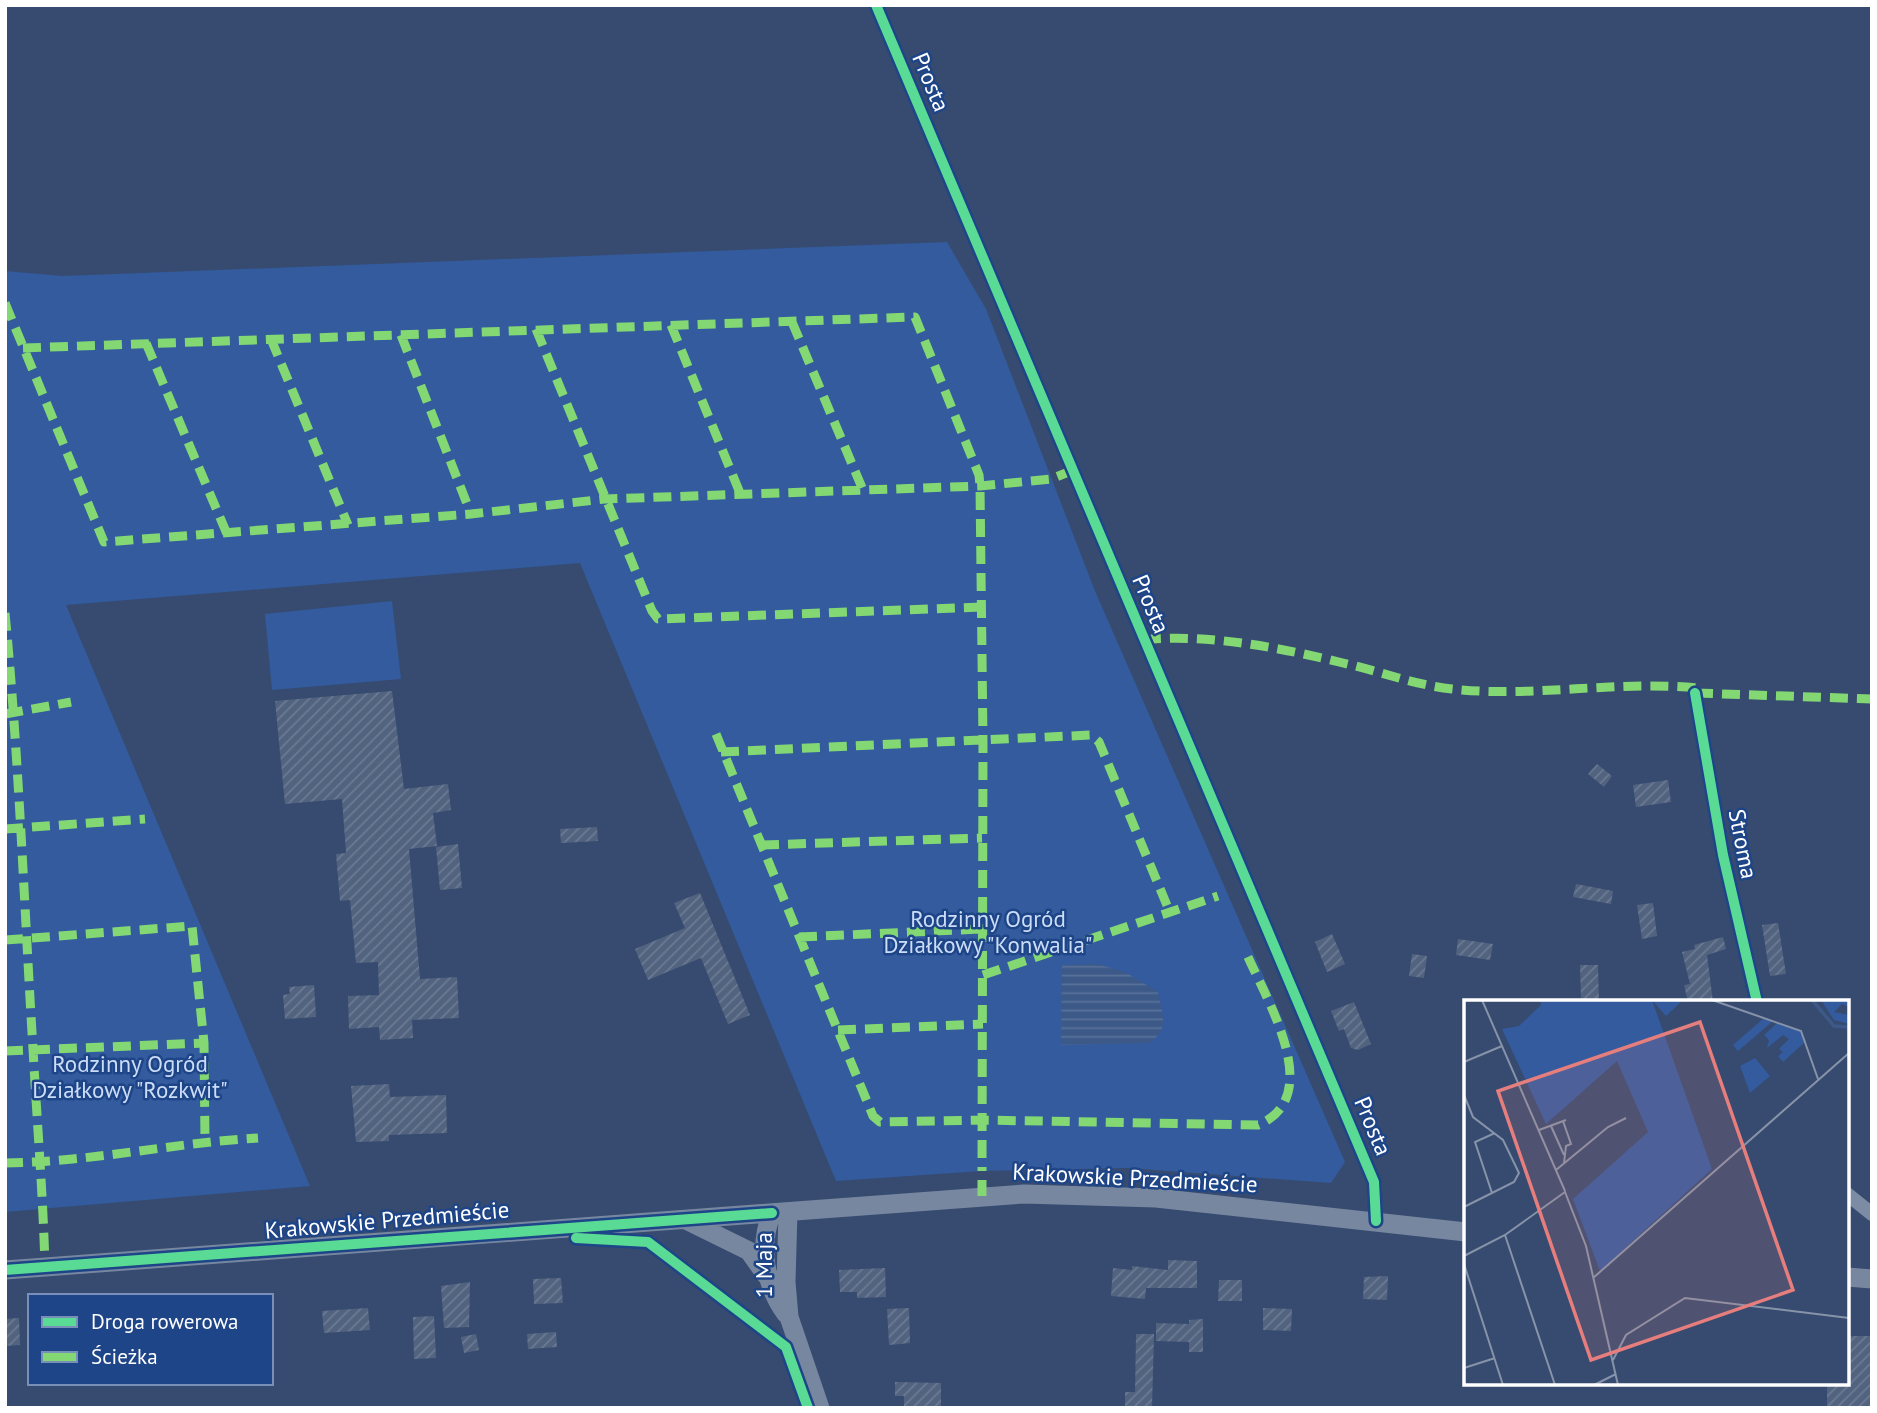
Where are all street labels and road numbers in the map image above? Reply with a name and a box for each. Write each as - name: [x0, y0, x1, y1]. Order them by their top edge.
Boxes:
- street label: Prosta: [906, 48, 957, 116]
- street label: Prosta: [1126, 570, 1177, 638]
- street label: Stroma: [1723, 807, 1764, 881]
- street label: Prosta: [1348, 1092, 1399, 1160]
- street label: Krakowskie Przedmieście: [1012, 1157, 1258, 1198]
- street label: Krakowskie Przedmieście: [264, 1194, 510, 1245]
- street label: 1 Maja: [749, 1232, 778, 1298]

